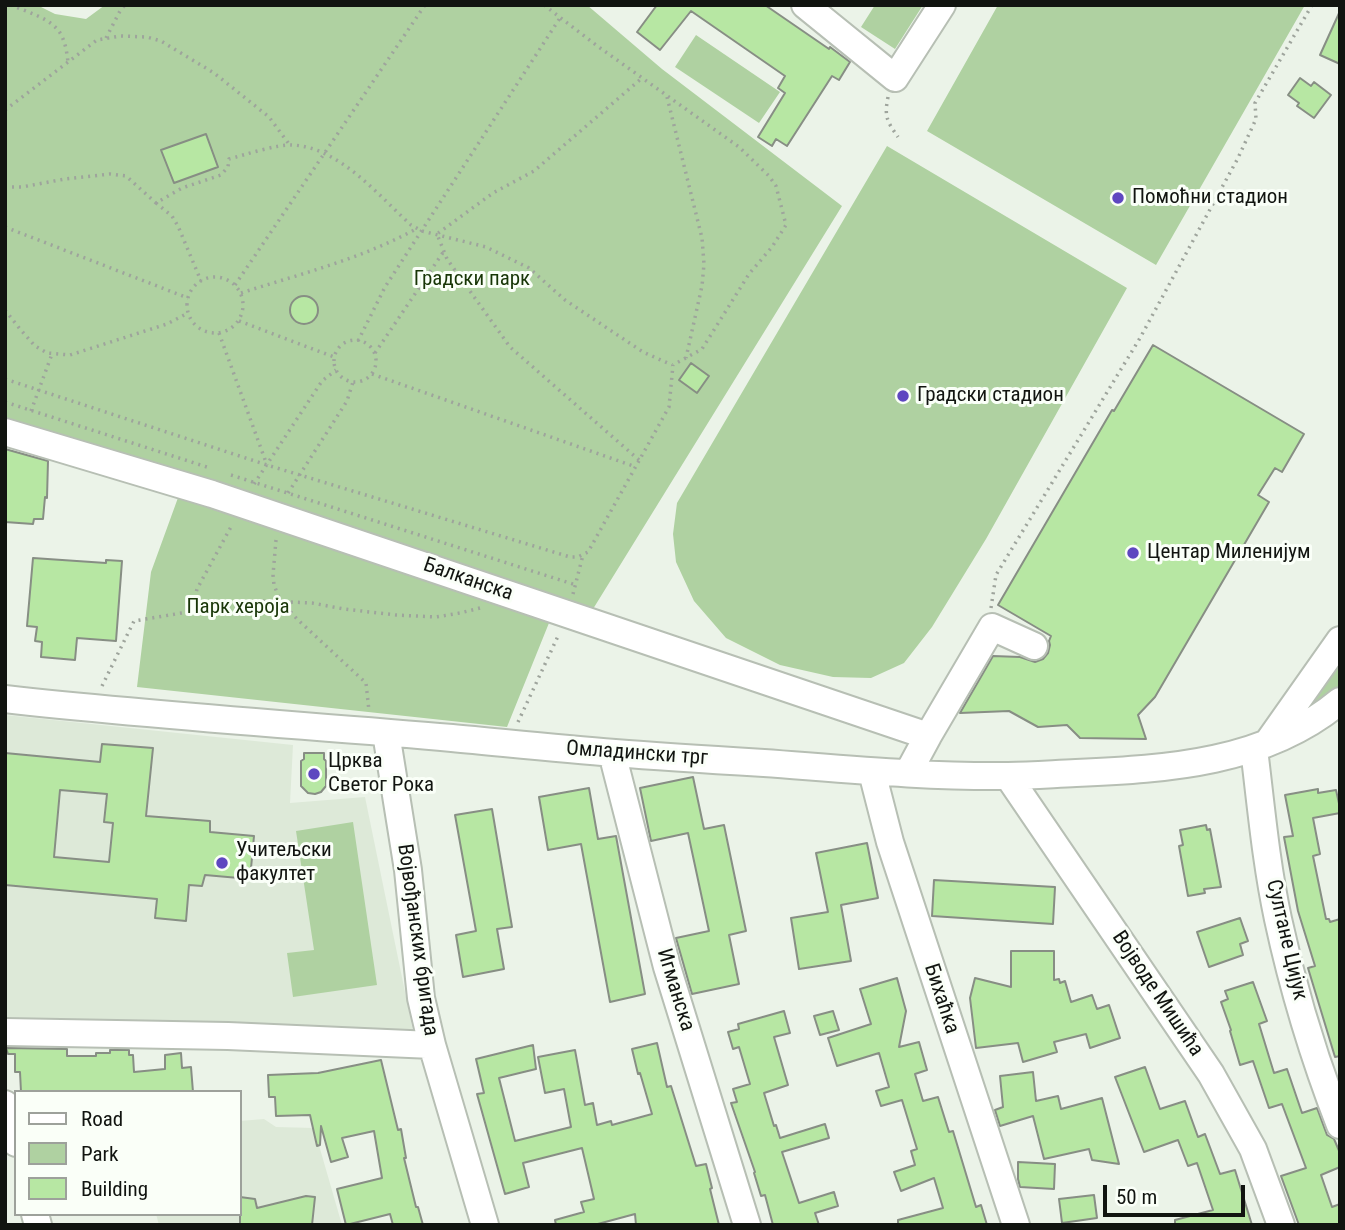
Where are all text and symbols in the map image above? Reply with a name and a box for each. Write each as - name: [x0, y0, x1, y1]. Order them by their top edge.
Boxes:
- place label: Помоћни стадион: [1132, 185, 1288, 211]
- marker: Помоћни стадион: [1110, 190, 1126, 206]
- park label: Градски парк: [414, 267, 530, 293]
- place label: Градски стадион: [917, 383, 1064, 409]
- marker: Градски стадион: [895, 388, 911, 404]
- place label: Центар Миленијум: [1147, 540, 1310, 566]
- marker: Центар Миленијум: [1125, 545, 1141, 561]
- street label: Балканска: [420, 553, 516, 607]
- park label: Парк хероја: [187, 595, 289, 621]
- street label: Омладински трг: [565, 736, 709, 772]
- place label: Црква Светог Рока: [328, 749, 434, 799]
- marker: Црква Светог Рока: [306, 766, 322, 782]
- place label: Учитељски факултет: [236, 838, 332, 888]
- street label: Војвођанских бригада: [391, 842, 443, 1038]
- marker: Учитељски факултет: [214, 855, 230, 871]
- street label: Султане Цијук: [1260, 877, 1312, 1003]
- street label: Војводе Мишића: [1106, 927, 1208, 1061]
- street label: Игманска: [651, 946, 699, 1034]
- street label: Бихаћка: [918, 961, 964, 1037]
- legend: [14, 1090, 242, 1216]
- text: Road: [81, 1107, 123, 1131]
- text: Park: [81, 1142, 118, 1166]
- scale bar: [1107, 1170, 1249, 1214]
- text: Building: [81, 1177, 148, 1201]
- text: 50 m: [1116, 1185, 1157, 1209]

